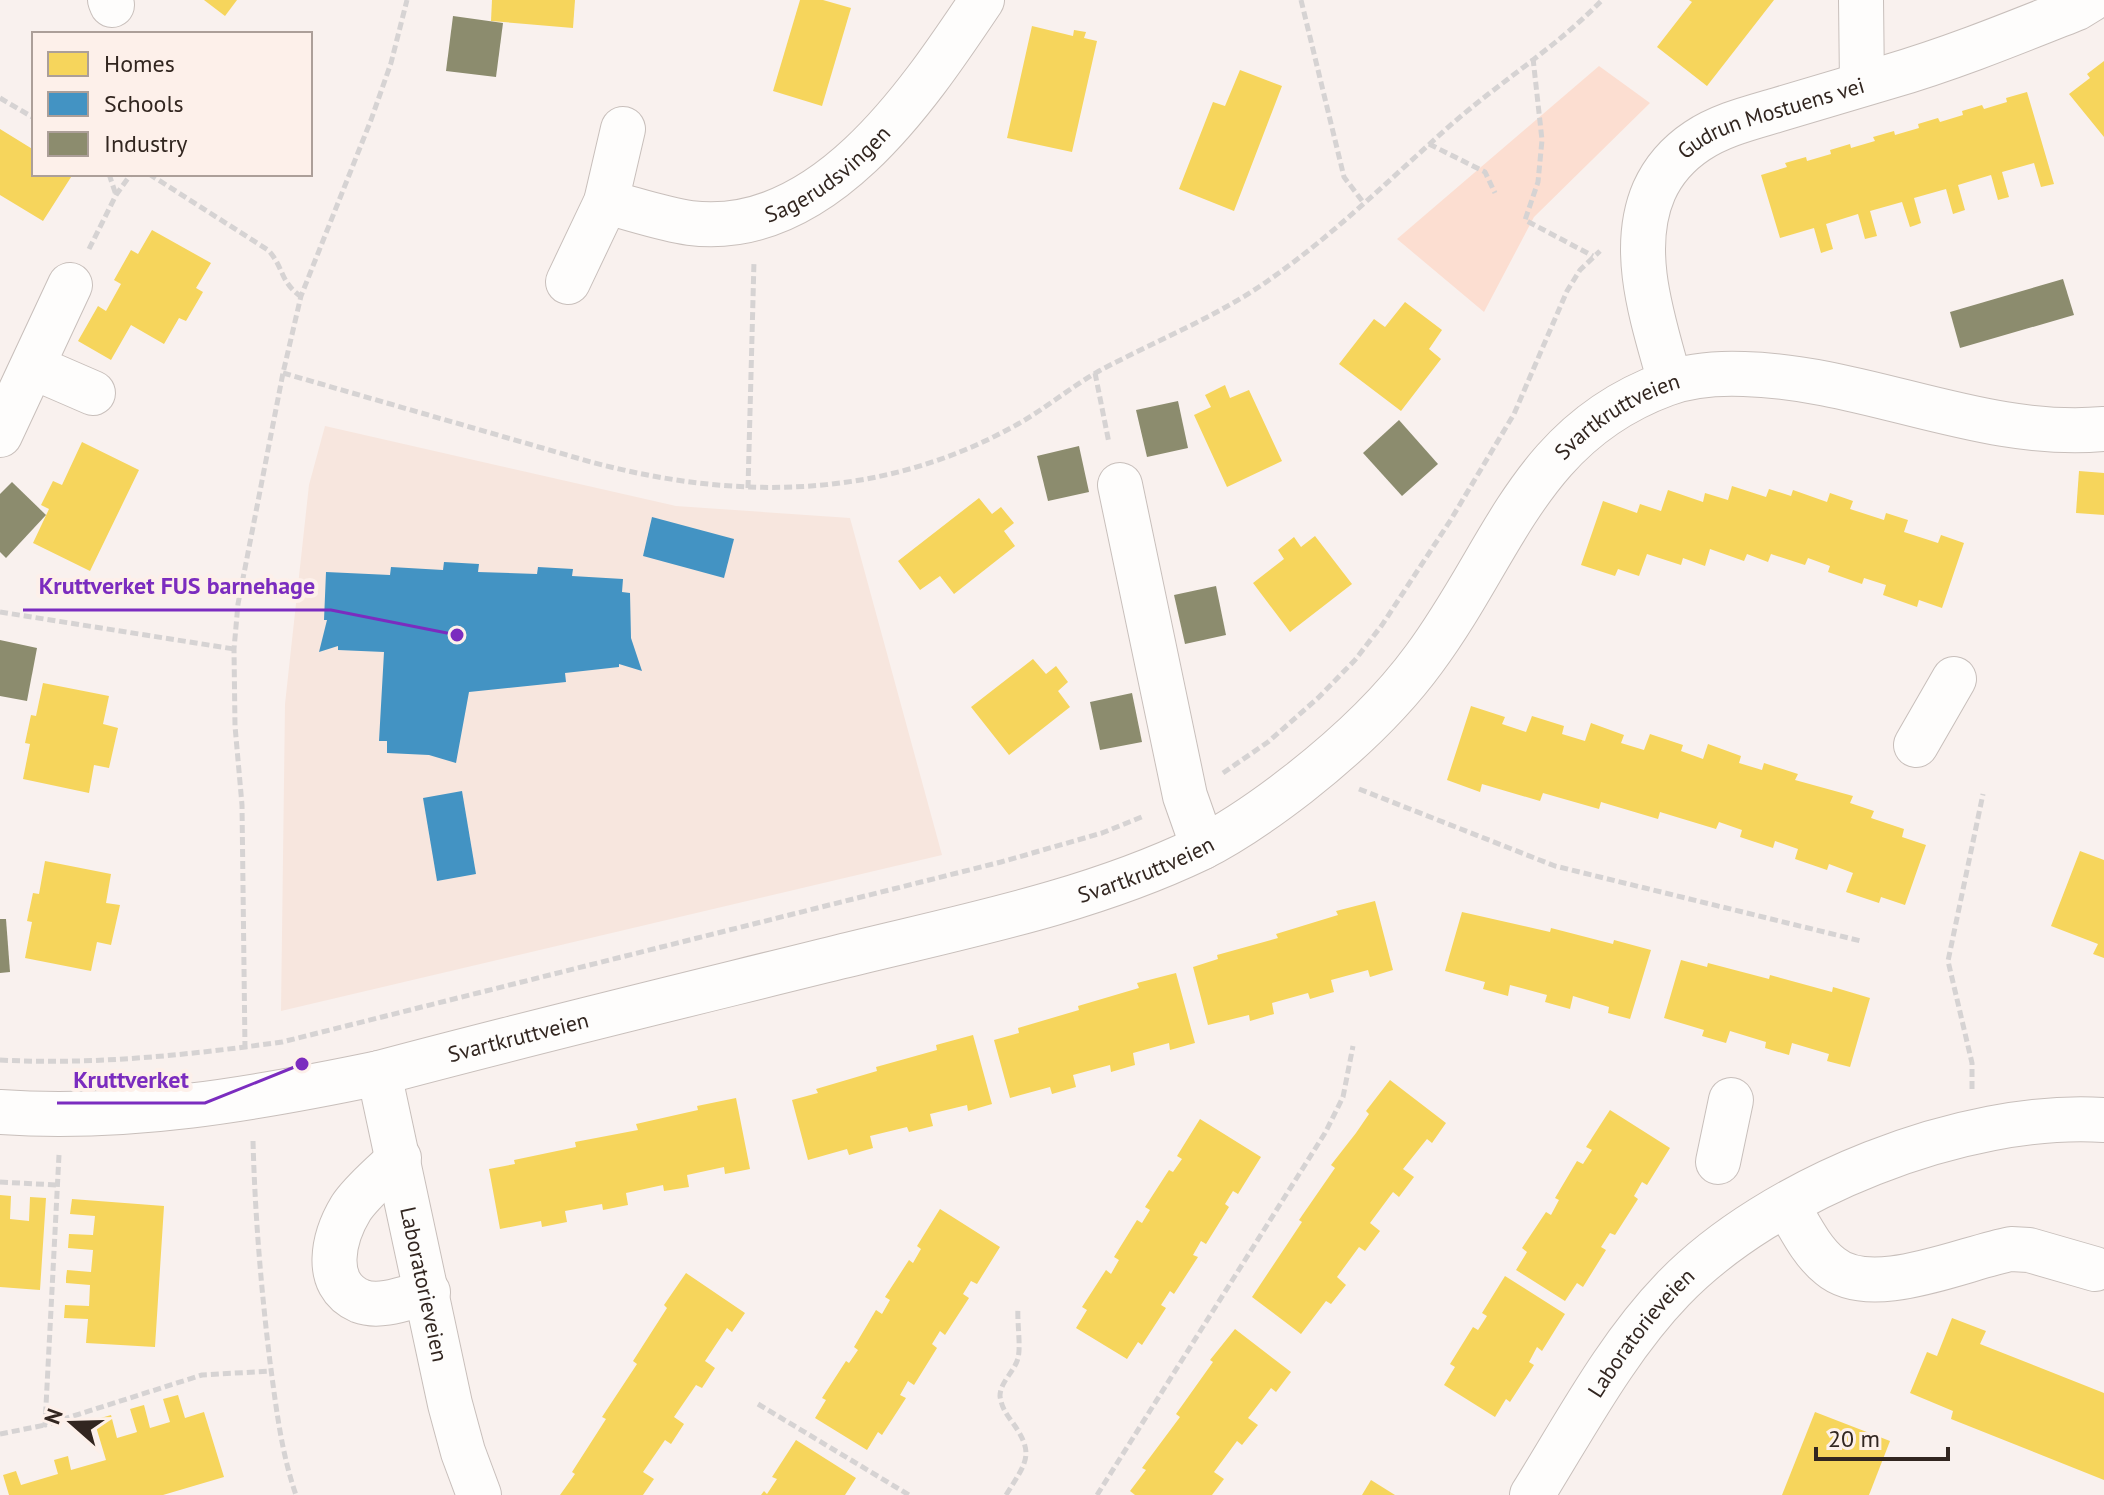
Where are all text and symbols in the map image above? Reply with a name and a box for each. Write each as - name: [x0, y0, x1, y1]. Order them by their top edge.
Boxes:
- legend: [32, 32, 312, 176]
- text: Homes: [104, 48, 175, 79]
- street label: Gudrun Mostuens vei: [1671, 71, 1868, 165]
- text: Schools: [104, 88, 184, 119]
- street label: Sagerudsvingen: [761, 119, 896, 229]
- text: Industry: [104, 128, 188, 159]
- street label: Svartkruttveien: [1548, 366, 1683, 465]
- callout: Kruttverket FUS barnehage: [23, 562, 331, 610]
- text: Kruttverket FUS barnehage: [39, 570, 315, 601]
- street label: Svartkruttveien: [1074, 830, 1219, 909]
- street label: Svartkruttveien: [445, 1006, 592, 1068]
- callout: Kruttverket: [57, 1055, 205, 1103]
- text: Kruttverket: [73, 1064, 189, 1095]
- street label: Laboratorieveien: [394, 1204, 455, 1364]
- street label: Laboratorieveien: [1581, 1262, 1700, 1403]
- north arrow: [32, 1383, 112, 1463]
- text: N: [38, 1405, 69, 1428]
- scale bar: [1816, 1411, 1948, 1461]
- text: 20 m: [1828, 1423, 1880, 1454]

